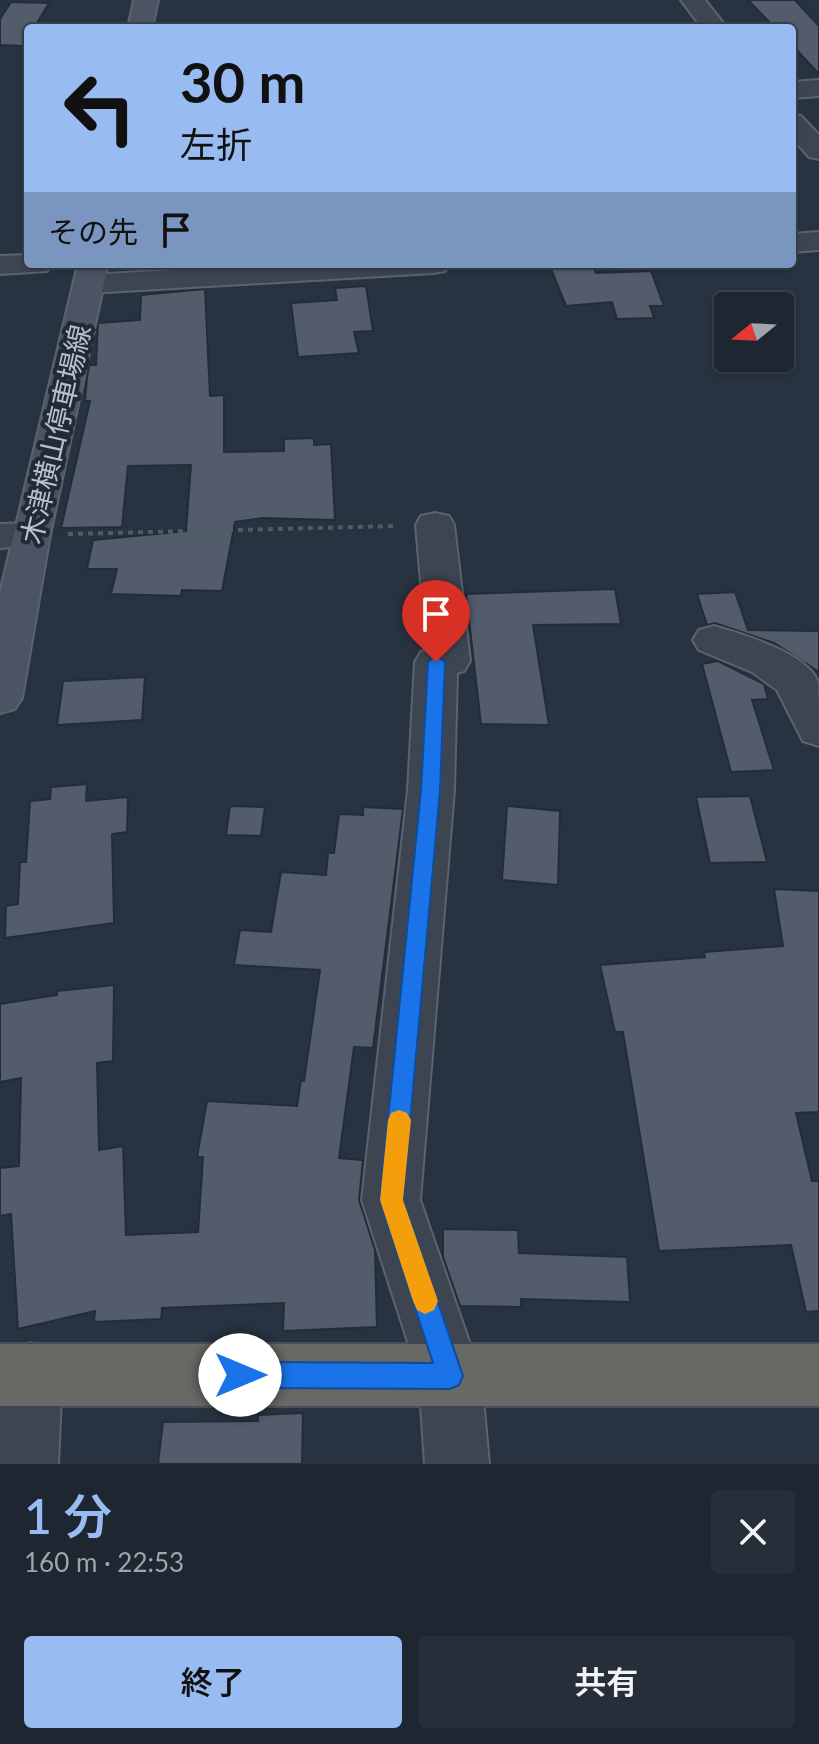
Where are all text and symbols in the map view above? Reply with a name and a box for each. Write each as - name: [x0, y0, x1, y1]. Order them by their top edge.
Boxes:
- text: 30 m: [180, 48, 305, 115]
- icon: left: [48, 56, 152, 160]
- text: 左折: [180, 122, 252, 166]
- icon: arrive: [154, 208, 198, 252]
- text: その先: [48, 213, 138, 249]
- north arrow: [714, 292, 794, 372]
- map controls: [714, 292, 794, 372]
- street label: 木津横山停車場線: [13, 321, 97, 547]
- pin: [402, 580, 470, 662]
- icon: arrive: [414, 592, 458, 636]
- position arrow: [198, 1333, 282, 1417]
- text: 1 分: [24, 1487, 112, 1544]
- button: close: [711, 1490, 795, 1574]
- text: 160 m · 22:53: [24, 1546, 184, 1578]
- button: 終了: [24, 1636, 402, 1728]
- button: 共有: [418, 1636, 795, 1728]

